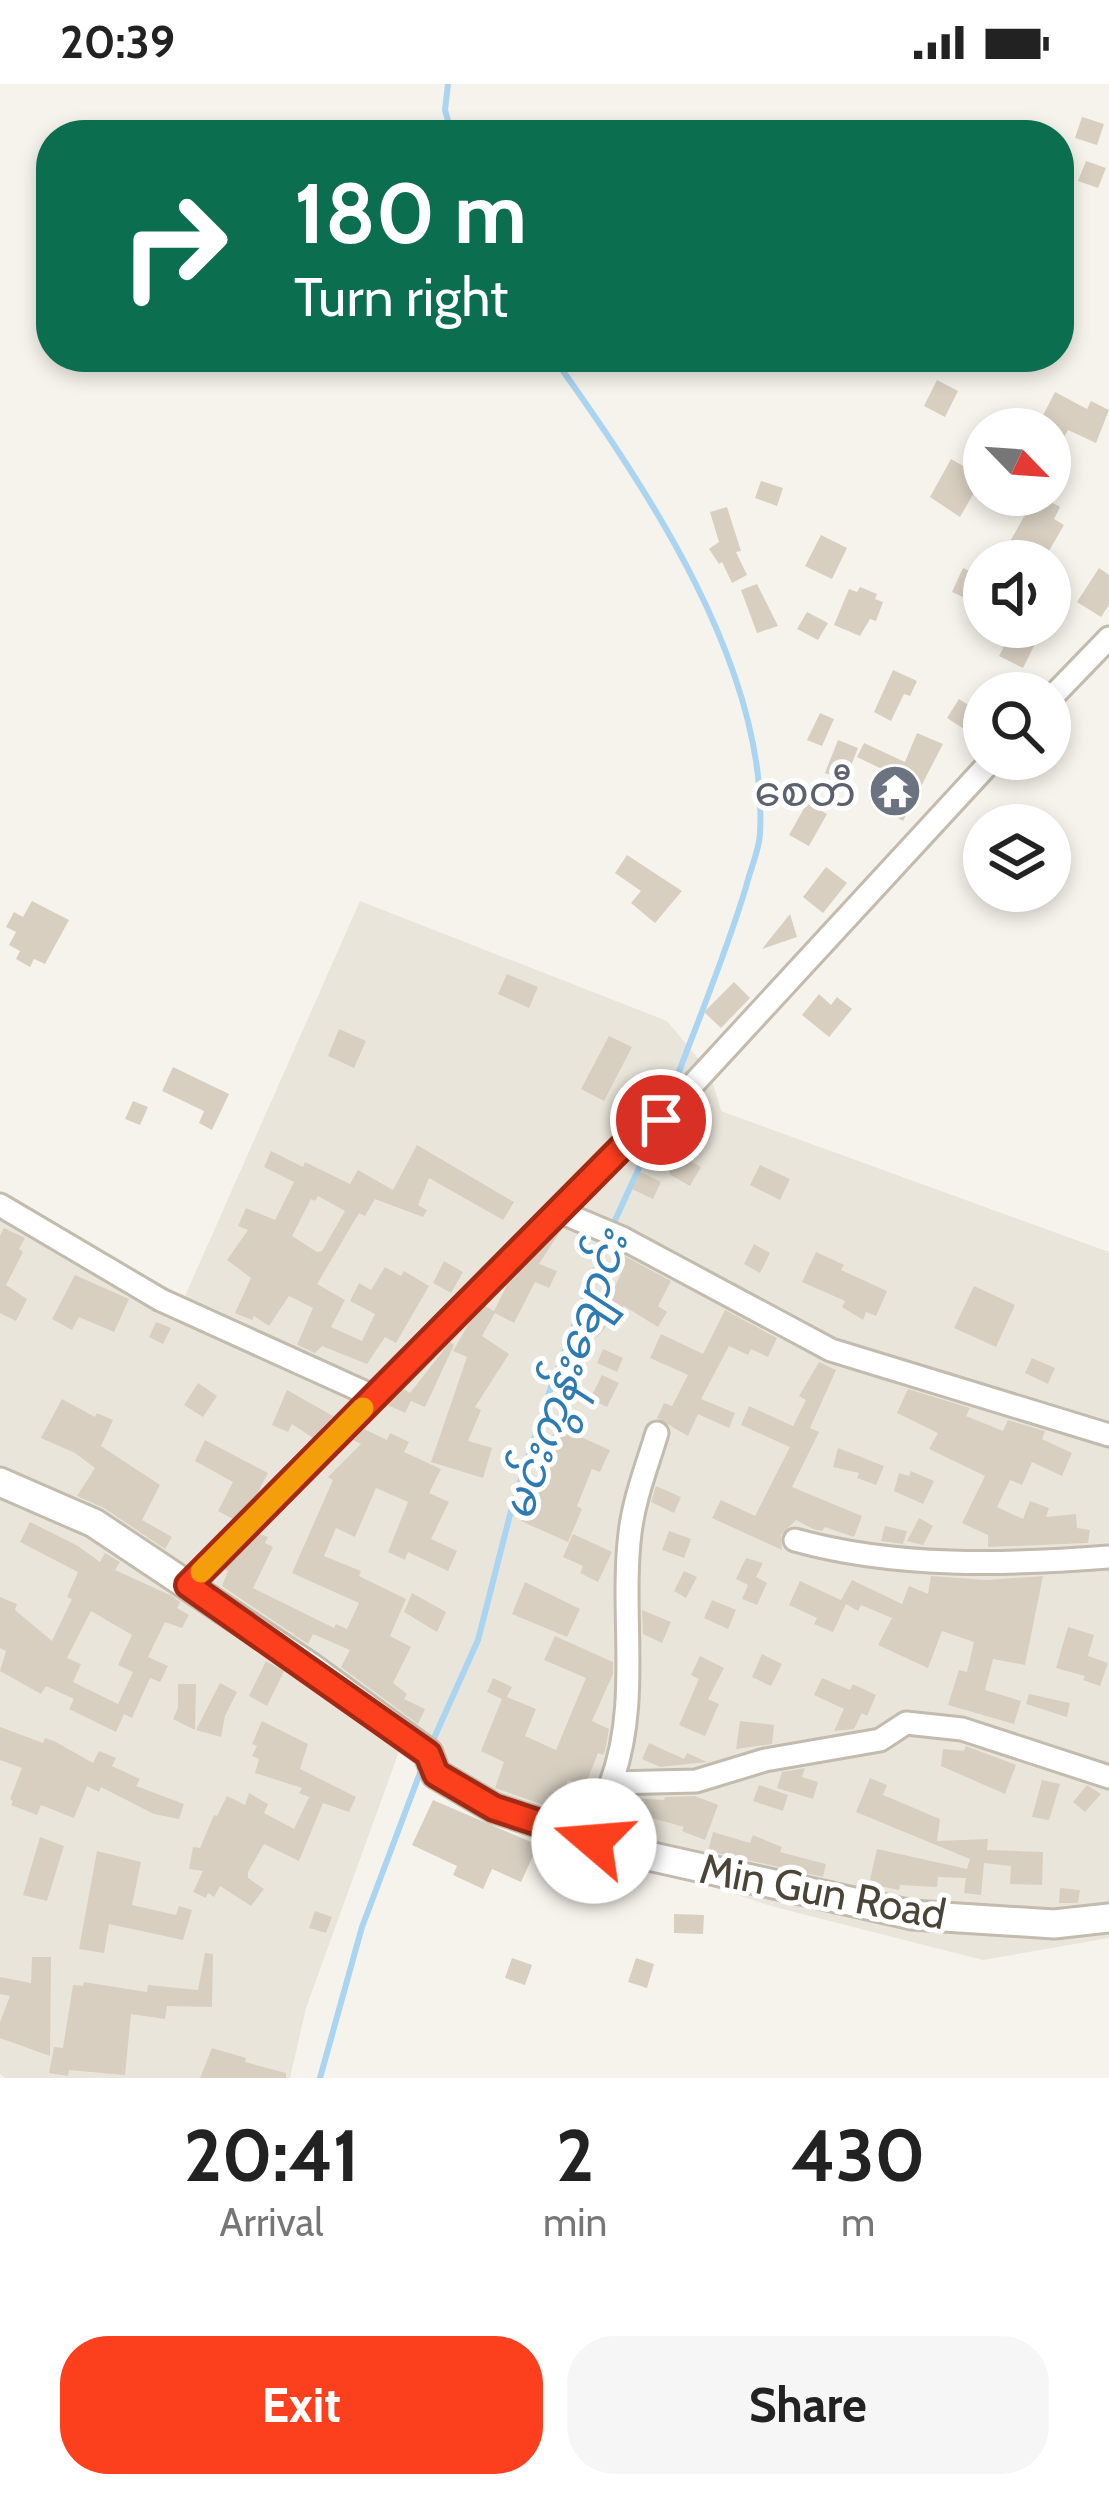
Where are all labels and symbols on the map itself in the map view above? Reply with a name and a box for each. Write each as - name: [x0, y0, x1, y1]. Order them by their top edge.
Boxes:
- north arrow: [963, 408, 1071, 516]
- temple icon: စေတီ: [867, 763, 923, 819]
- place label: စေတီ: [755, 764, 856, 817]
- pin: [610, 1069, 712, 1171]
- water label: မင်းကွန်းချောင်း: [486, 1220, 650, 1530]
- position arrow: [531, 1778, 657, 1904]
- street label: Min Gun Road: [696, 1842, 950, 1940]

